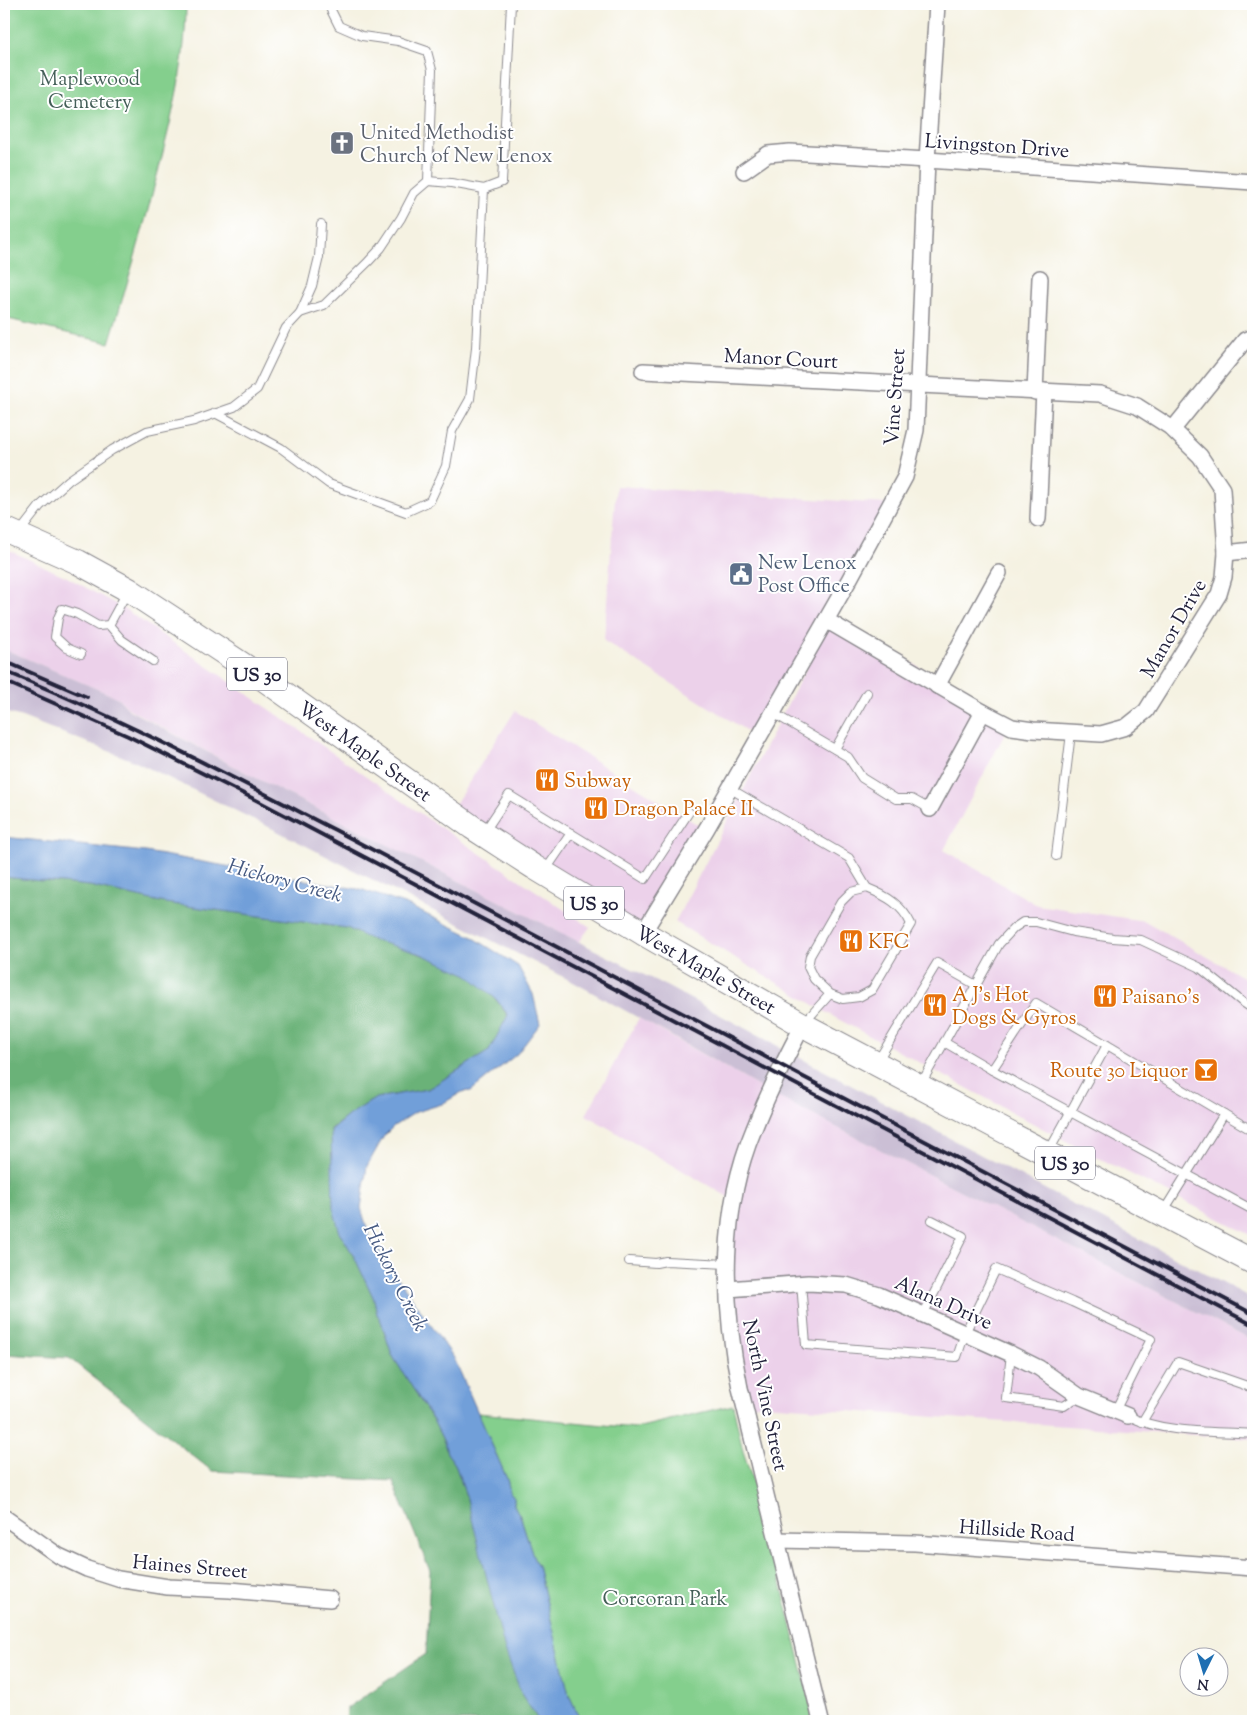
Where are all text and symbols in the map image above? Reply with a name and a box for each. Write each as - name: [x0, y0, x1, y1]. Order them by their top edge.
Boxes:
- park label: Maplewood Cemetery: [40, 66, 140, 118]
- place label: United Methodist Church of New Lenox: [360, 120, 552, 172]
- street label: Livingston Drive: [923, 128, 1070, 167]
- church icon: United Methodist Church of New Lenox: [329, 130, 355, 156]
- street label: Manor Court: [723, 343, 839, 378]
- street label: Vine Street: [879, 347, 914, 447]
- place label: New Lenox Post Office: [758, 550, 857, 602]
- public building icon: New Lenox Post Office: [728, 561, 754, 587]
- street label: Manor Drive: [1135, 574, 1215, 684]
- road number: US 30: [227, 658, 287, 691]
- street label: West Maple Street: [291, 695, 436, 811]
- restaurant icon: Subway: [534, 767, 560, 793]
- place label: Subway: [564, 768, 631, 797]
- restaurant icon: Dragon Palace II: [583, 795, 609, 821]
- place label: Dragon Palace II: [614, 796, 754, 825]
- water label: Hickory Creek: [224, 852, 346, 912]
- road number: US 30: [564, 886, 624, 920]
- street label: West Maple Street: [629, 919, 780, 1023]
- restaurant icon: KFC: [838, 928, 864, 954]
- place label: KFC: [868, 929, 910, 958]
- place label: A J's Hot Dogs & Gyros: [952, 982, 1077, 1034]
- restaurant icon: Paisano's: [1092, 983, 1118, 1009]
- place label: Paisano's: [1122, 984, 1200, 1013]
- restaurant icon: A J's Hot Dogs & Gyros: [922, 992, 948, 1018]
- bar icon: Route 30 Liquor: [1193, 1057, 1219, 1083]
- place label: Route 30 Liquor: [1050, 1058, 1188, 1087]
- road number: US 30: [1035, 1146, 1095, 1180]
- water label: Hickory Creek: [354, 1219, 434, 1337]
- street label: Alana Drive: [889, 1270, 997, 1339]
- street label: North Vine Street: [733, 1317, 794, 1474]
- street label: Hillside Road: [958, 1514, 1076, 1551]
- street label: Haines Street: [131, 1549, 249, 1588]
- park label: Corcoran Park: [602, 1586, 728, 1615]
- north arrow: [1180, 1648, 1230, 1698]
- text: N: [1197, 1673, 1209, 1693]

